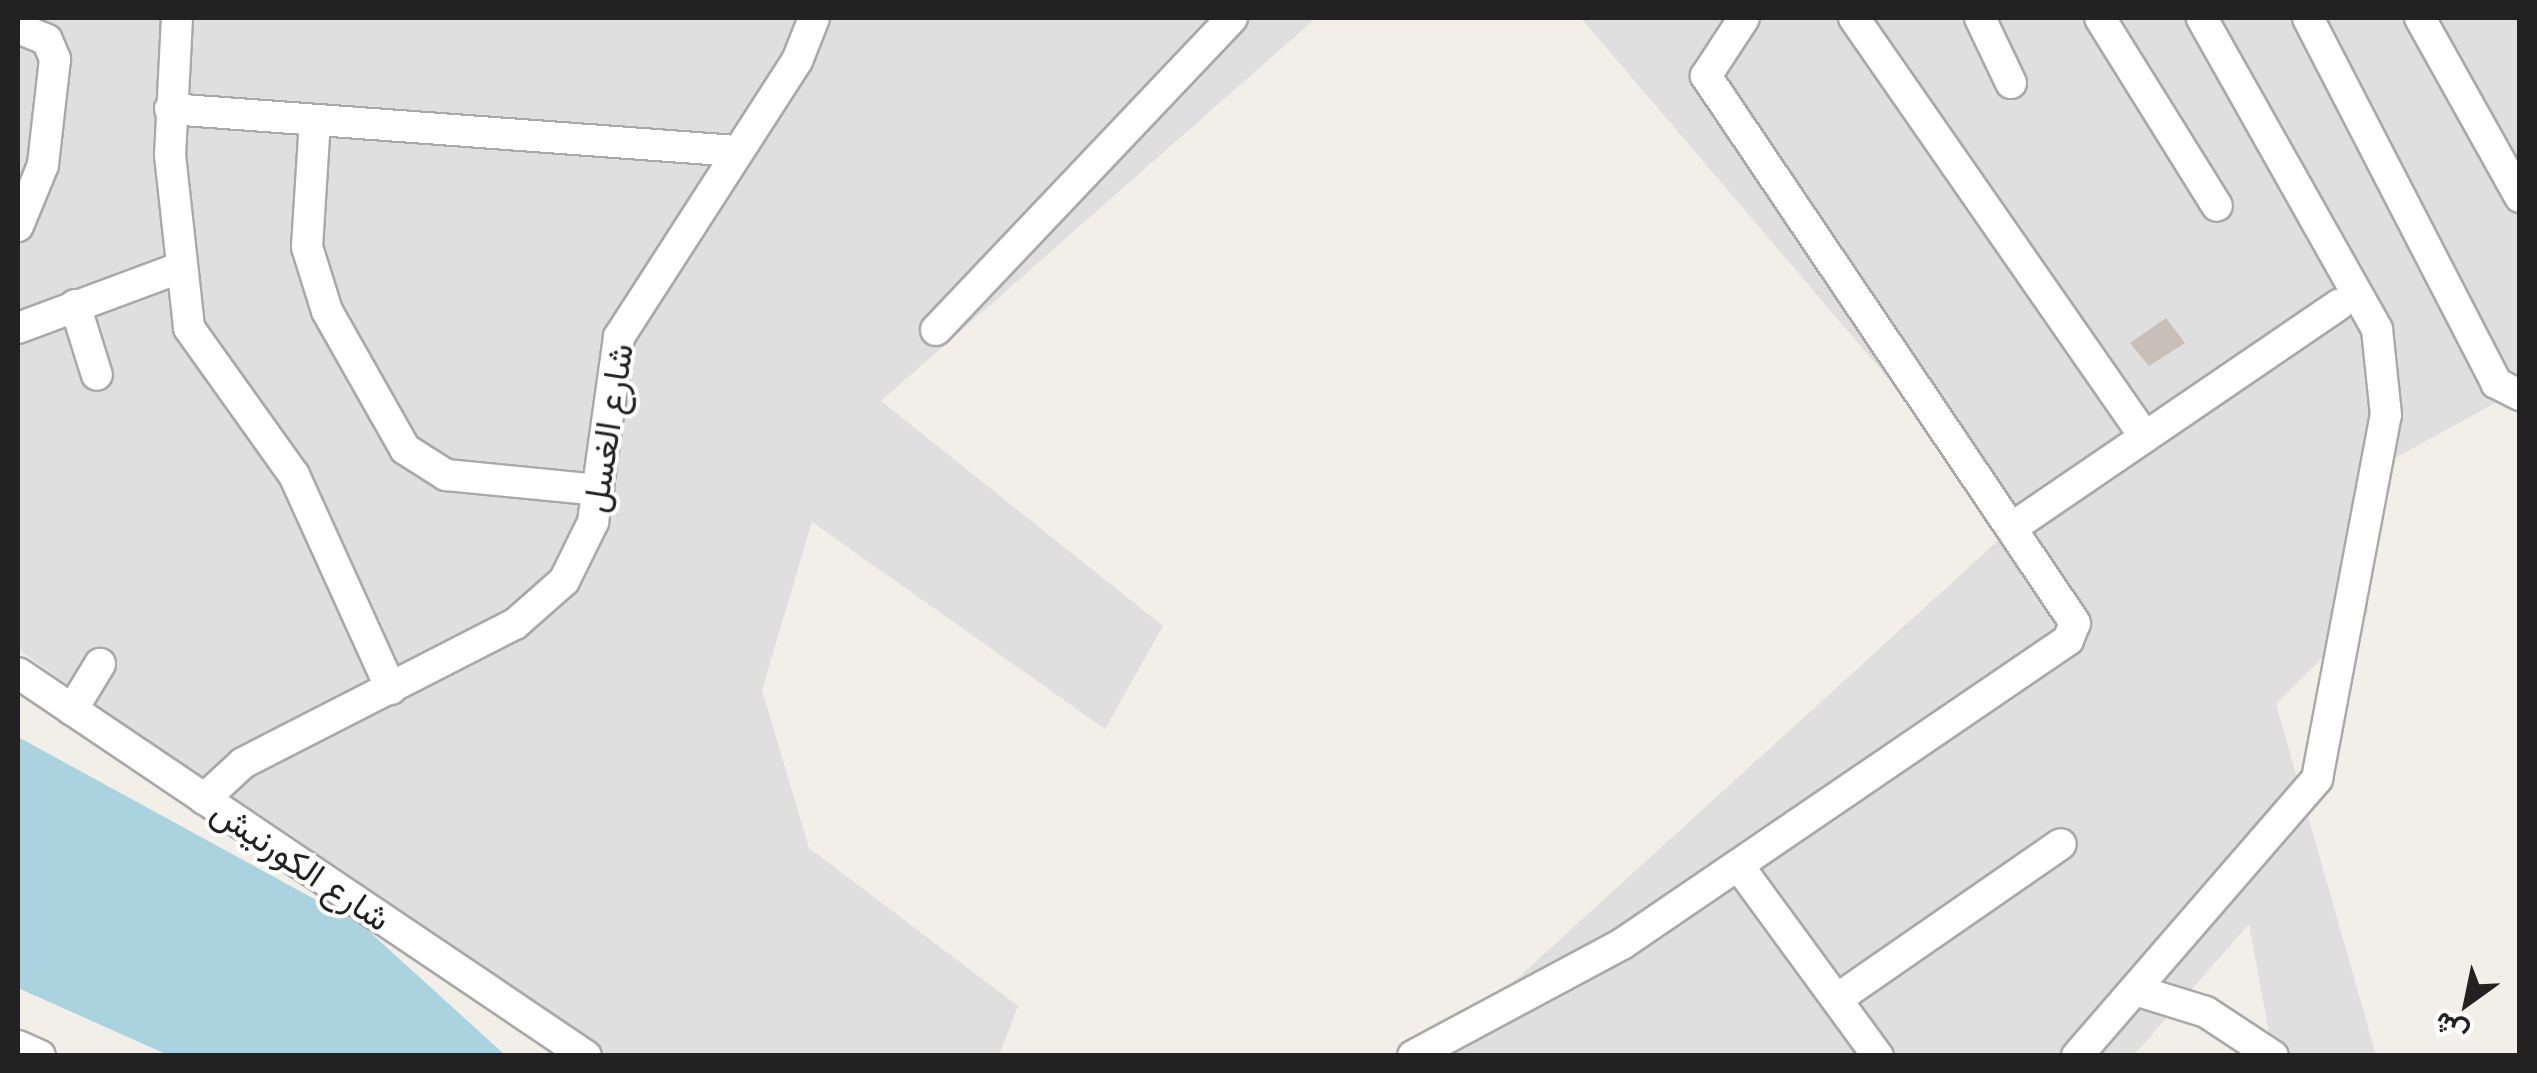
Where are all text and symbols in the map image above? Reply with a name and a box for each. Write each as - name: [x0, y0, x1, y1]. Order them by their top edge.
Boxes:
- street label: شارع الغسل: [574, 341, 642, 515]
- street label: شارع الكورنيش: [204, 790, 398, 940]
- north arrow: [2417, 953, 2517, 1053]
- text: ش: [2427, 1005, 2474, 1052]

